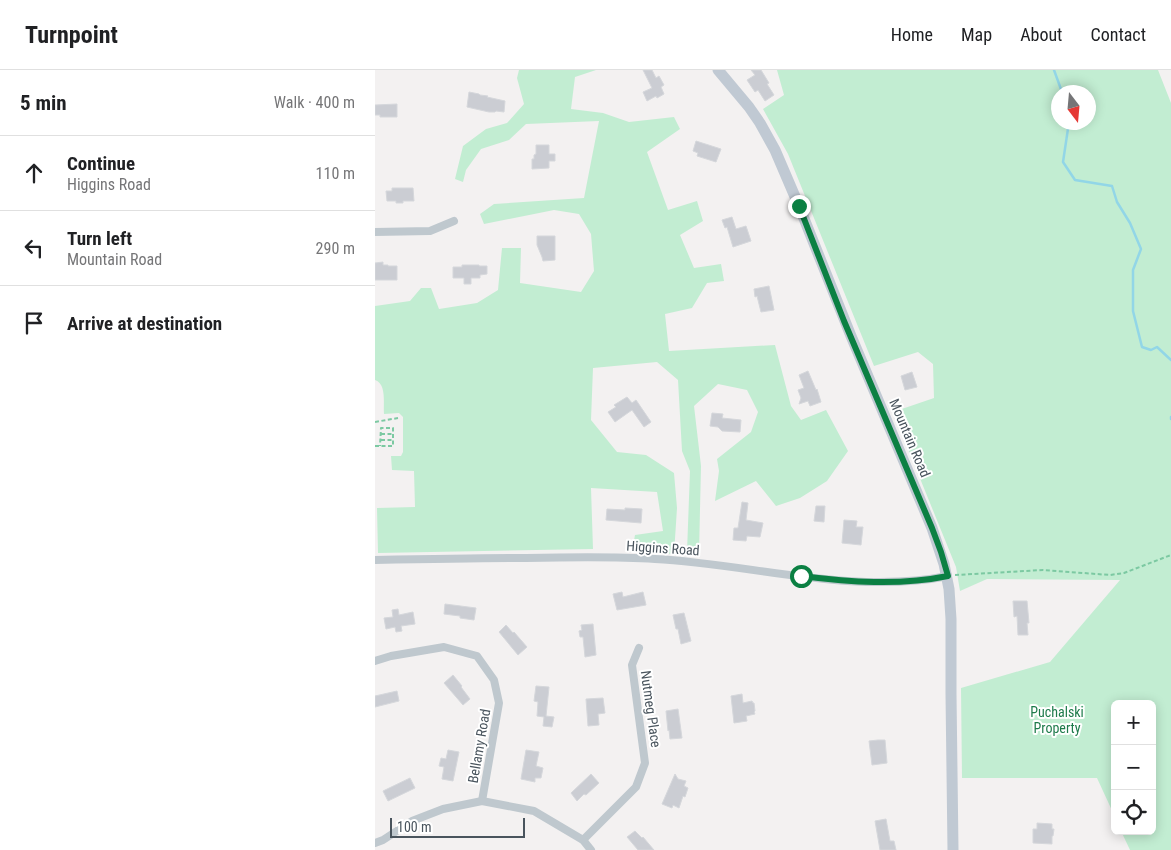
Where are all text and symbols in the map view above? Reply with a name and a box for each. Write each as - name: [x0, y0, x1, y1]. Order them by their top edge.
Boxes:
- text: Turnpoint: [25, 21, 118, 49]
- text: Home: [891, 24, 933, 45]
- text: Map: [961, 24, 992, 45]
- text: About: [1020, 24, 1062, 45]
- text: Contact: [1090, 24, 1146, 45]
- north arrow: [1051, 85, 1096, 130]
- text: 5 min: [20, 91, 67, 115]
- text: Walk · 400 m: [274, 93, 355, 112]
- text: Continue: [67, 152, 135, 175]
- icon: ahead: [20, 159, 48, 187]
- text: 110 m: [316, 164, 355, 183]
- text: Higgins Road: [67, 175, 151, 194]
- route end: [788, 195, 811, 218]
- text: Turn left: [67, 227, 132, 250]
- icon: left: [20, 234, 48, 262]
- text: 290 m: [316, 239, 355, 258]
- text: Mountain Road: [67, 250, 162, 269]
- icon: arrive: [20, 309, 48, 337]
- text: Arrive at destination: [67, 312, 222, 335]
- street label: Mountain Road: [886, 397, 934, 479]
- street label: Higgins Road: [626, 537, 700, 559]
- route start: [790, 565, 813, 588]
- street label: Nutmeg Place: [638, 670, 664, 749]
- map controls: [1111, 700, 1156, 835]
- button: +: [1111, 700, 1156, 745]
- park label: Puchalski Property: [1030, 704, 1084, 736]
- street label: Bellamy Road: [465, 708, 493, 784]
- button: −: [1111, 745, 1156, 790]
- button: locate: [1111, 790, 1156, 835]
- scale bar: [390, 815, 525, 838]
- text: 100 m: [397, 819, 432, 835]

